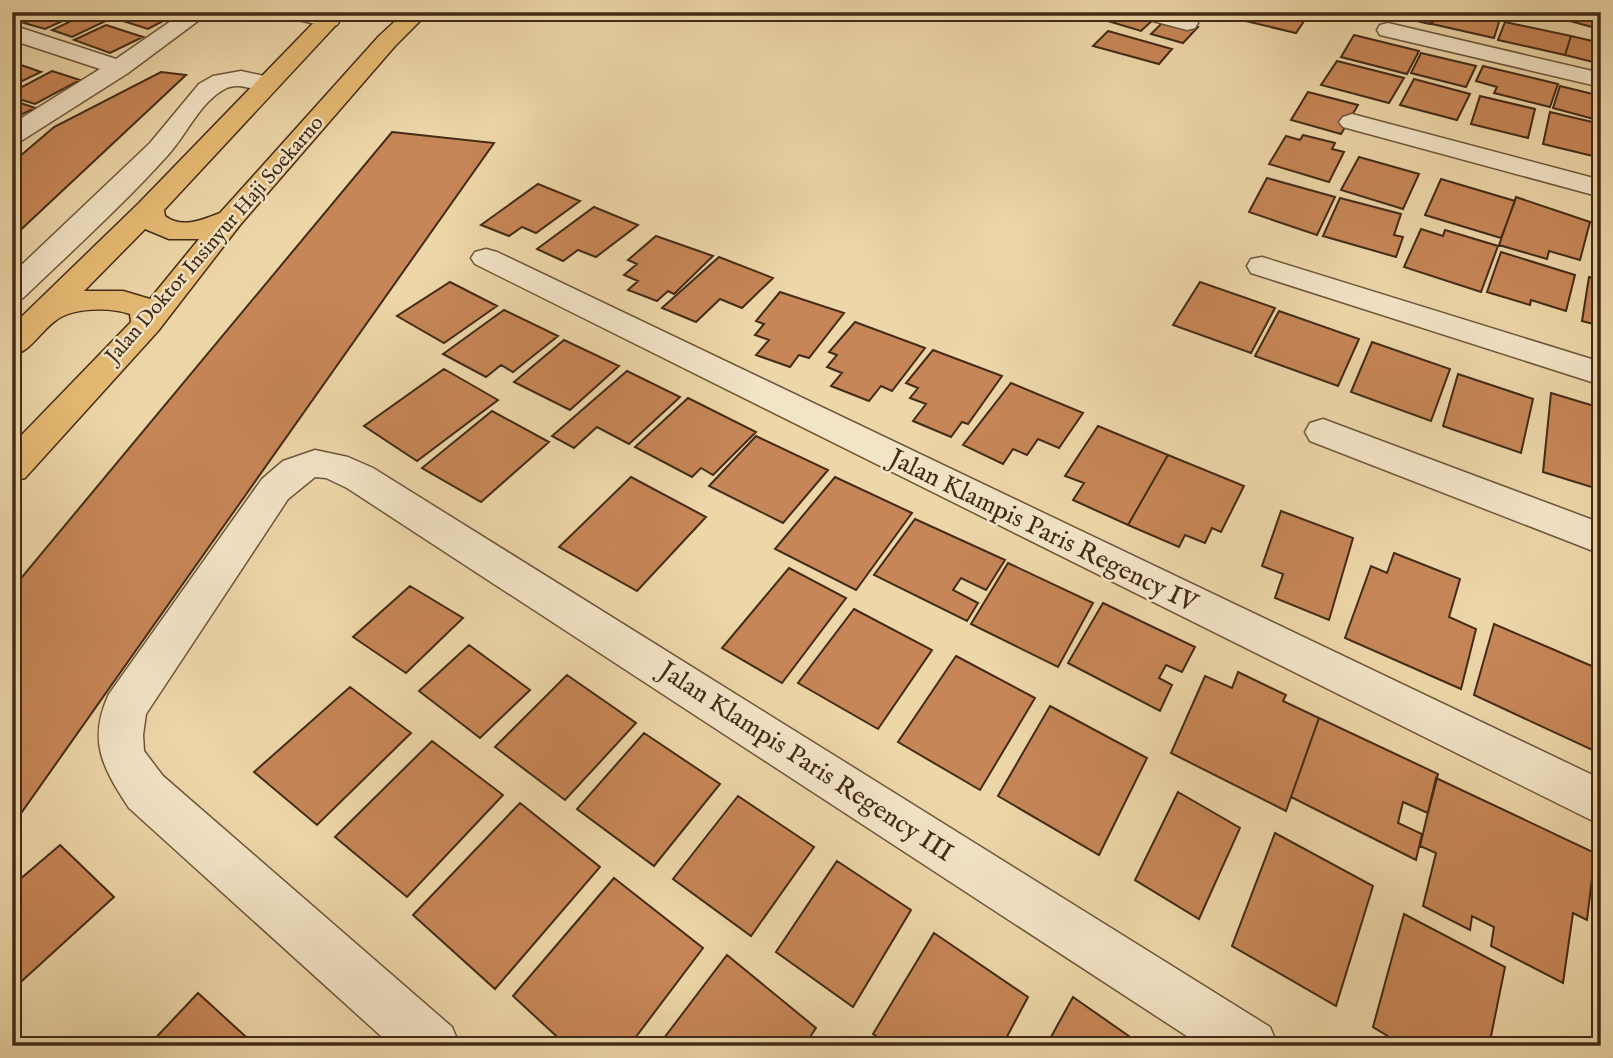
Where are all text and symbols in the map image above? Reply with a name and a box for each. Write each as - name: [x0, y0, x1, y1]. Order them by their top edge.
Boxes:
- street label: Jalan Doktor Insinyur Haji Soekarno: [99, 110, 330, 371]
- street label: Jalan Klampis Paris Regency IV: [881, 441, 1203, 621]
- street label: Jalan Klampis Paris Regency III: [650, 653, 959, 870]

